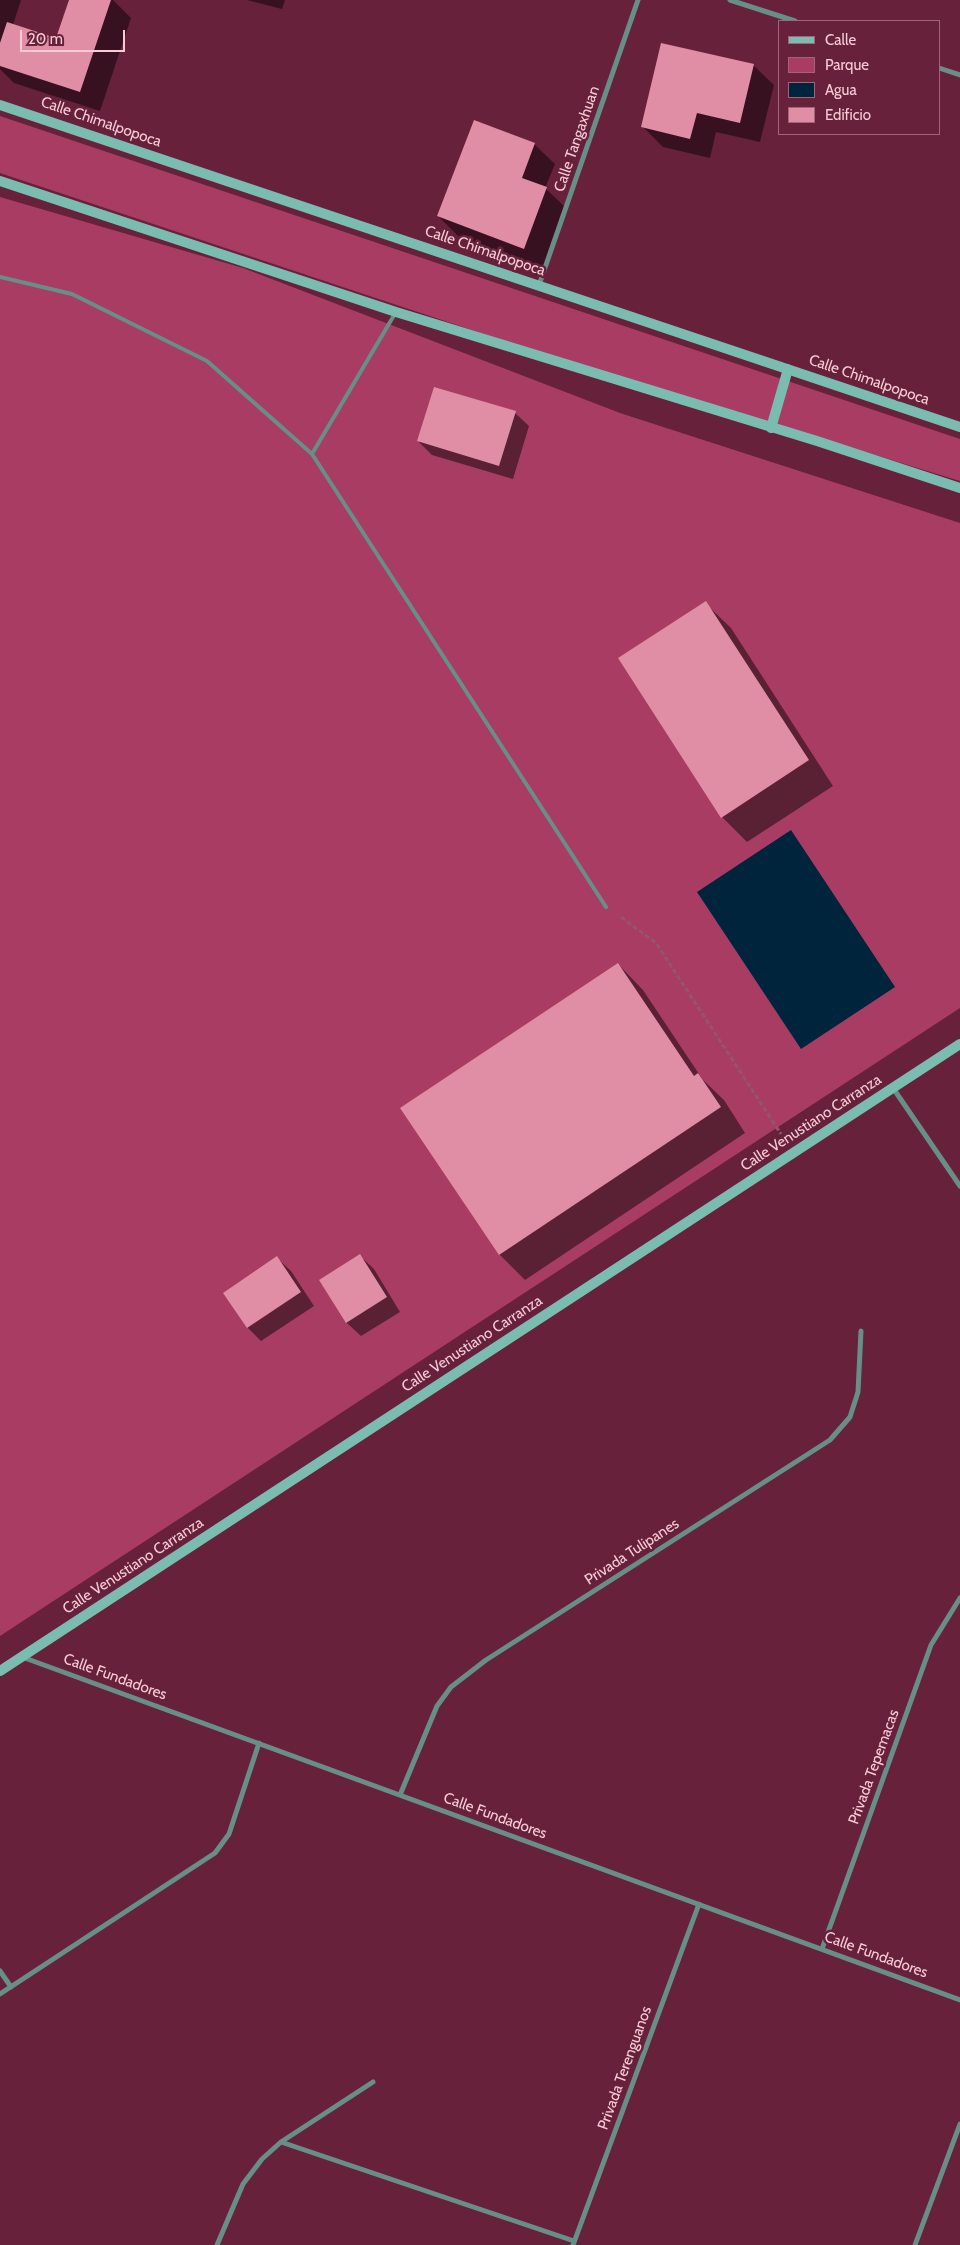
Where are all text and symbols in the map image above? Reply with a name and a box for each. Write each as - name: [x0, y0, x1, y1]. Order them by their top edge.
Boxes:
- scale bar: [22, 20, 128, 52]
- legend: [778, 20, 940, 135]
- text: 20 m: [28, 30, 63, 48]
- text: Calle: [825, 31, 856, 49]
- text: Parque: [825, 56, 869, 74]
- text: Agua: [825, 81, 857, 99]
- street label: Calle Tangaxhuan: [550, 84, 604, 194]
- street label: Calle Chimalpopoca: [38, 93, 164, 151]
- text: Edificio: [825, 106, 871, 124]
- street label: Calle Chimalpopoca: [422, 222, 548, 280]
- street label: Calle Chimalpopoca: [806, 351, 932, 409]
- street label: Calle Venustiano Carranza: [737, 1071, 885, 1175]
- street label: Calle Venustiano Carranza: [398, 1292, 546, 1396]
- street label: Calle Venustiano Carranza: [59, 1514, 207, 1618]
- street label: Privada Tulipanes: [581, 1515, 683, 1589]
- street label: Calle Fundadores: [61, 1650, 169, 1704]
- street label: Privada Tepemacas: [845, 1707, 903, 1827]
- street label: Calle Fundadores: [441, 1789, 549, 1843]
- street label: Calle Fundadores: [822, 1928, 930, 1982]
- street label: Privada Terenguanos: [594, 2004, 656, 2132]

